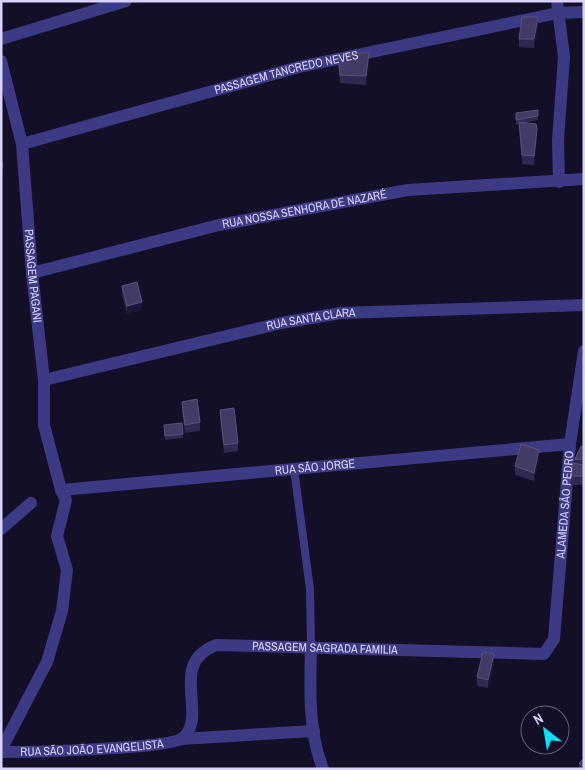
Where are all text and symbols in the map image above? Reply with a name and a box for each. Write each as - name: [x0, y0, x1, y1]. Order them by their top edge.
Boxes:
- street label: PASSAGEM TANCREDO NEVES: [213, 47, 360, 98]
- street label: RUA NOSSA SENHORA DE NAZARÉ: [221, 186, 388, 232]
- street label: PASSAGEM PAGANI: [21, 229, 46, 324]
- street label: RUA SANTA CLARA: [265, 305, 356, 334]
- street label: ALAMEDA SÃO PEDRO: [553, 450, 577, 560]
- street label: RUA SÃO JORGE: [274, 455, 356, 479]
- street label: PASSAGEM SAGRADA FAMILIA: [252, 638, 398, 658]
- north arrow: [520, 705, 570, 755]
- text: N: [530, 709, 546, 729]
- street label: RUA SÃO JOÃO EVANGELISTA: [20, 735, 165, 760]

